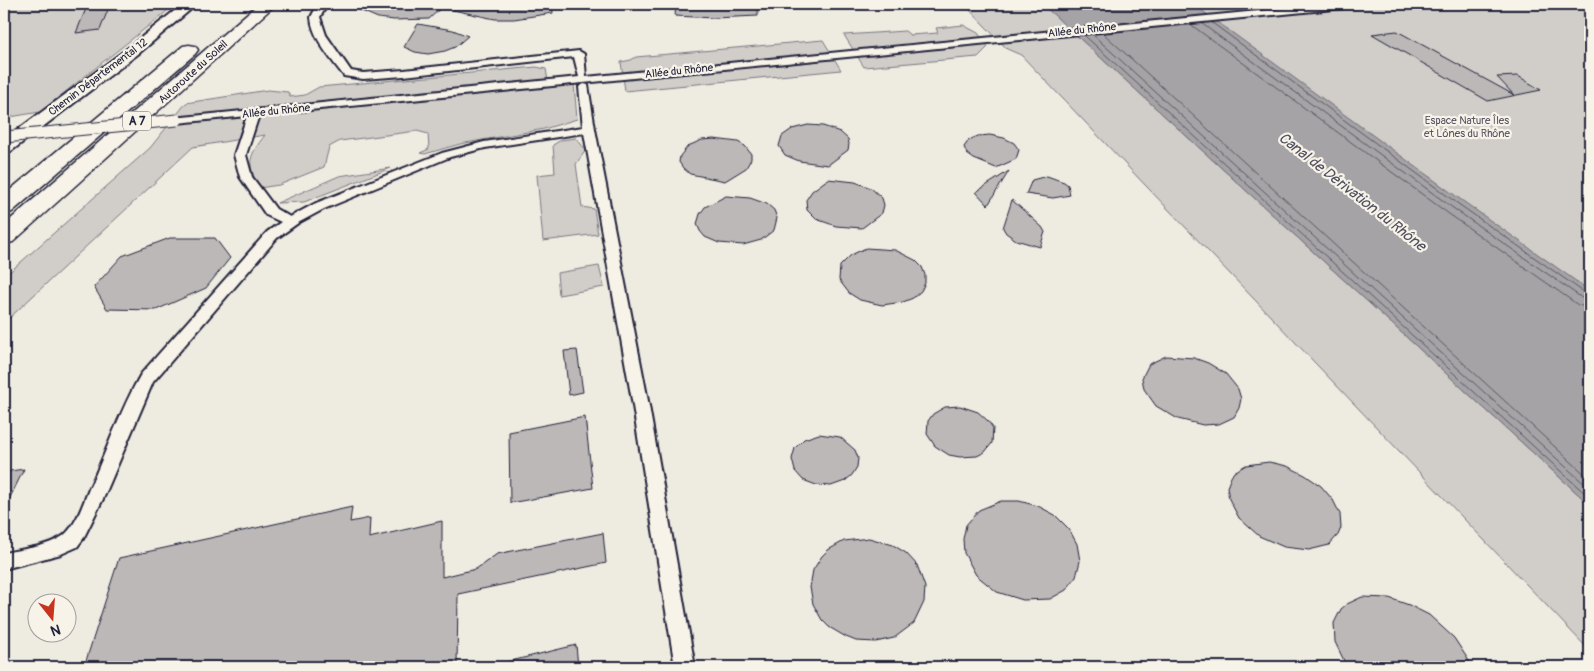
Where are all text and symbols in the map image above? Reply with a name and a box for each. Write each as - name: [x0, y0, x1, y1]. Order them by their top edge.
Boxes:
- street label: Allée du Rhône: [1047, 20, 1117, 40]
- street label: Chemin Départemental 12: [46, 36, 150, 118]
- street label: Autoroute du Soleil: [156, 38, 230, 106]
- street label: Allée du Rhône: [644, 61, 714, 81]
- street label: Allée du Rhône: [241, 101, 311, 121]
- road number: A 7: [123, 112, 151, 130]
- park label: Espace Nature Îles et Lônes du Rhône: [1424, 114, 1511, 140]
- water label: Canal de Dérivation du Rhône: [1275, 129, 1431, 256]
- north arrow: [28, 594, 78, 644]
- text: N: [49, 620, 63, 639]

